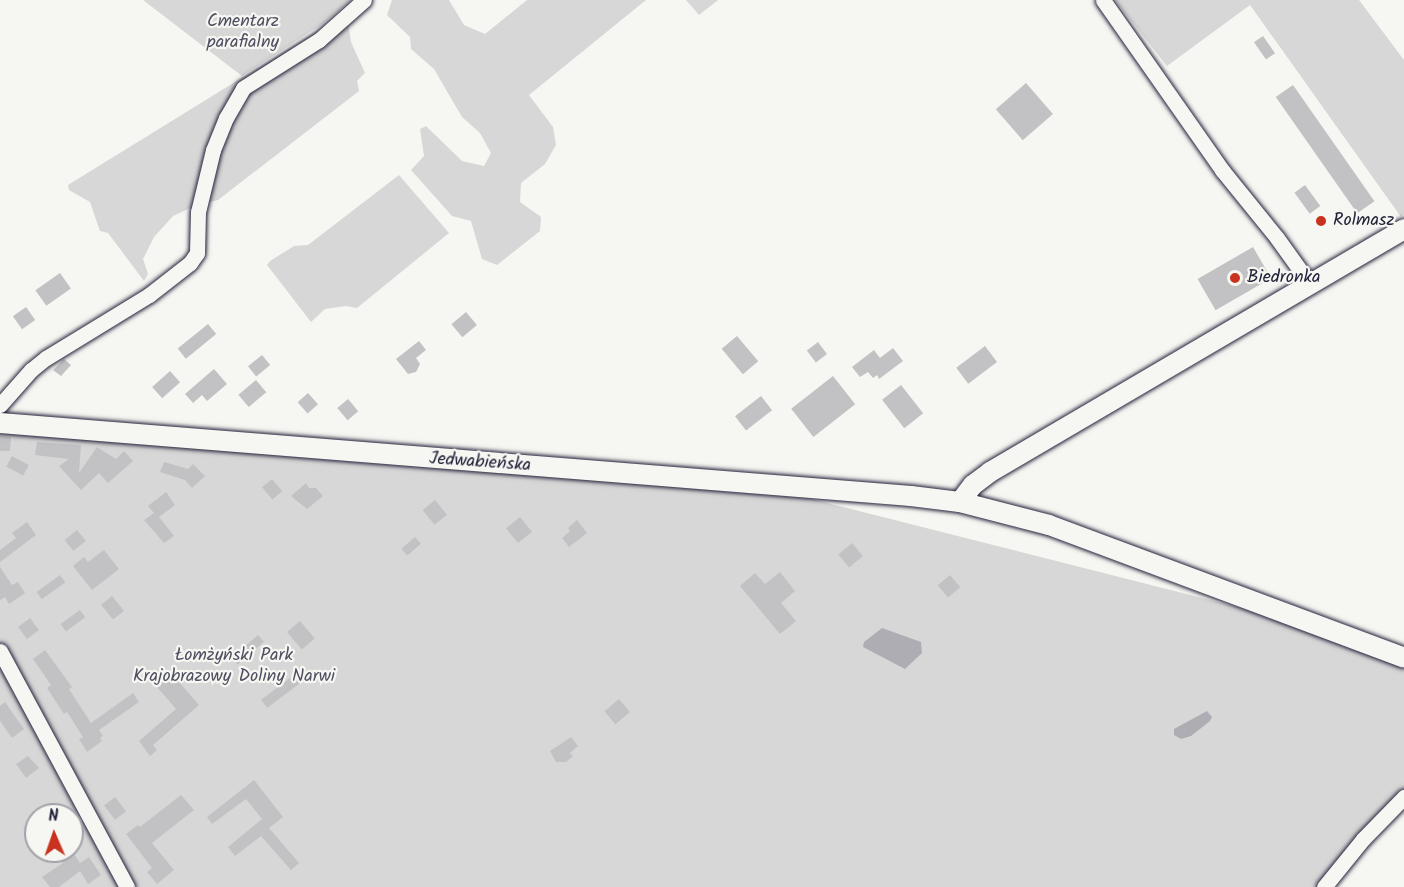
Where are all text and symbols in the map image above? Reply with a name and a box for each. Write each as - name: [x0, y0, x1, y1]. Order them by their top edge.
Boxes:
- park label: Cmentarz parafialny: [207, 12, 279, 54]
- place label: Rolmasz: [1333, 210, 1394, 232]
- marker: Rolmasz: [1314, 214, 1328, 228]
- place label: Biedronka: [1247, 267, 1320, 289]
- marker: Biedronka: [1228, 271, 1242, 285]
- street label: Jedwabieńska: [428, 449, 532, 477]
- park label: Łomżyński Park Krajobrazowy Doliny Narwi: [133, 646, 335, 688]
- north arrow: [24, 803, 84, 863]
- text: N: [48, 804, 59, 829]

